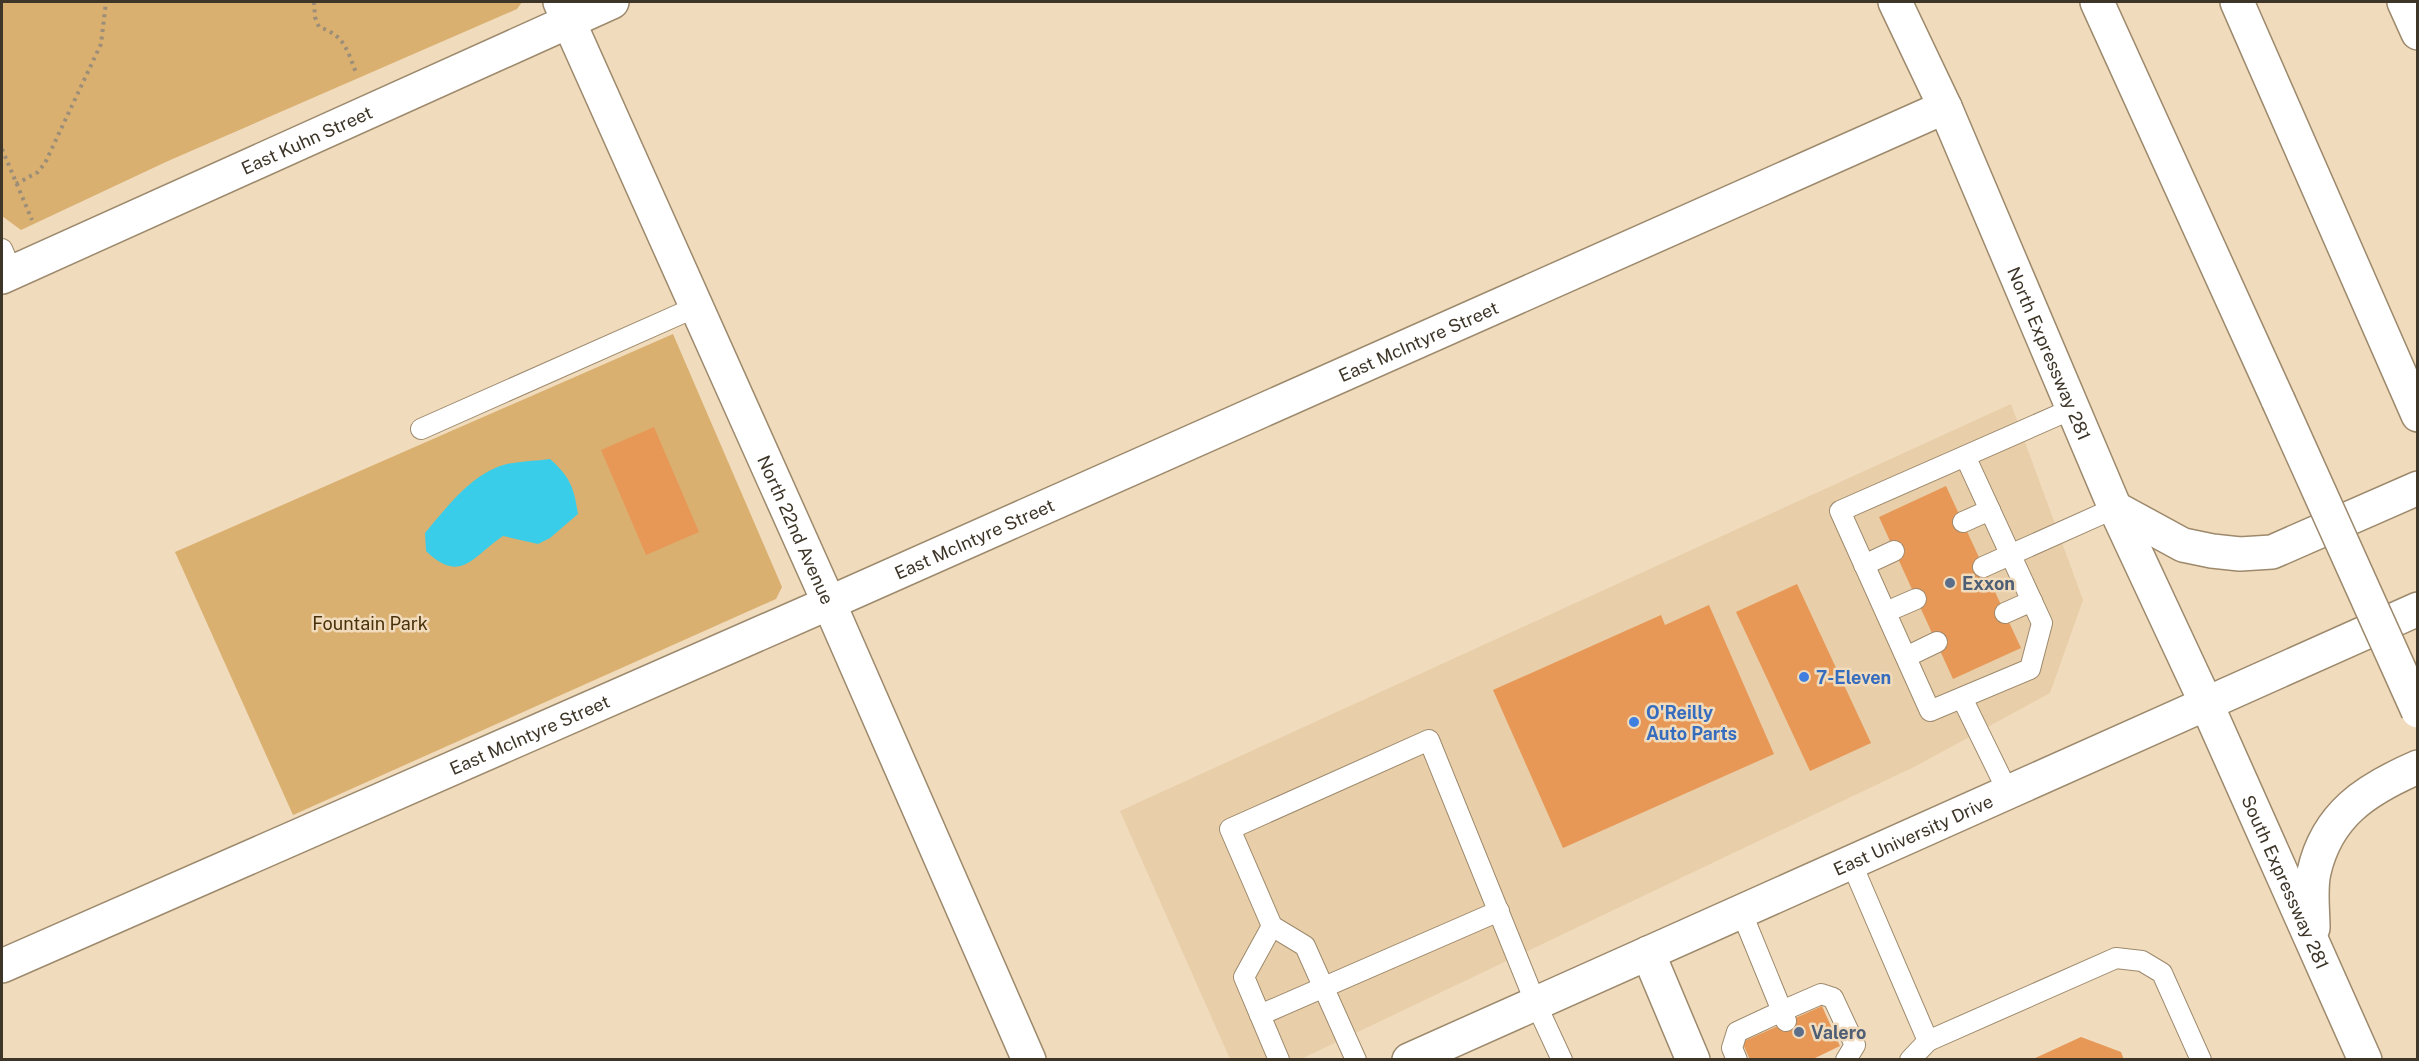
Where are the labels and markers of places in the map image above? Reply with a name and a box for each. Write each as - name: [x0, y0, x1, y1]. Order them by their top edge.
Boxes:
- place label: Exxon: [1962, 573, 2015, 594]
- marker: Exxon: [1943, 576, 1957, 590]
- place label: 7-Eleven: [1816, 667, 1891, 688]
- marker: 7-Eleven: [1797, 670, 1811, 684]
- place label: O'Reilly Auto Parts: [1646, 702, 1737, 744]
- marker: O'Reilly Auto Parts: [1627, 715, 1641, 729]
- place label: Valero: [1811, 1022, 1866, 1043]
- marker: Valero: [1792, 1025, 1806, 1039]

